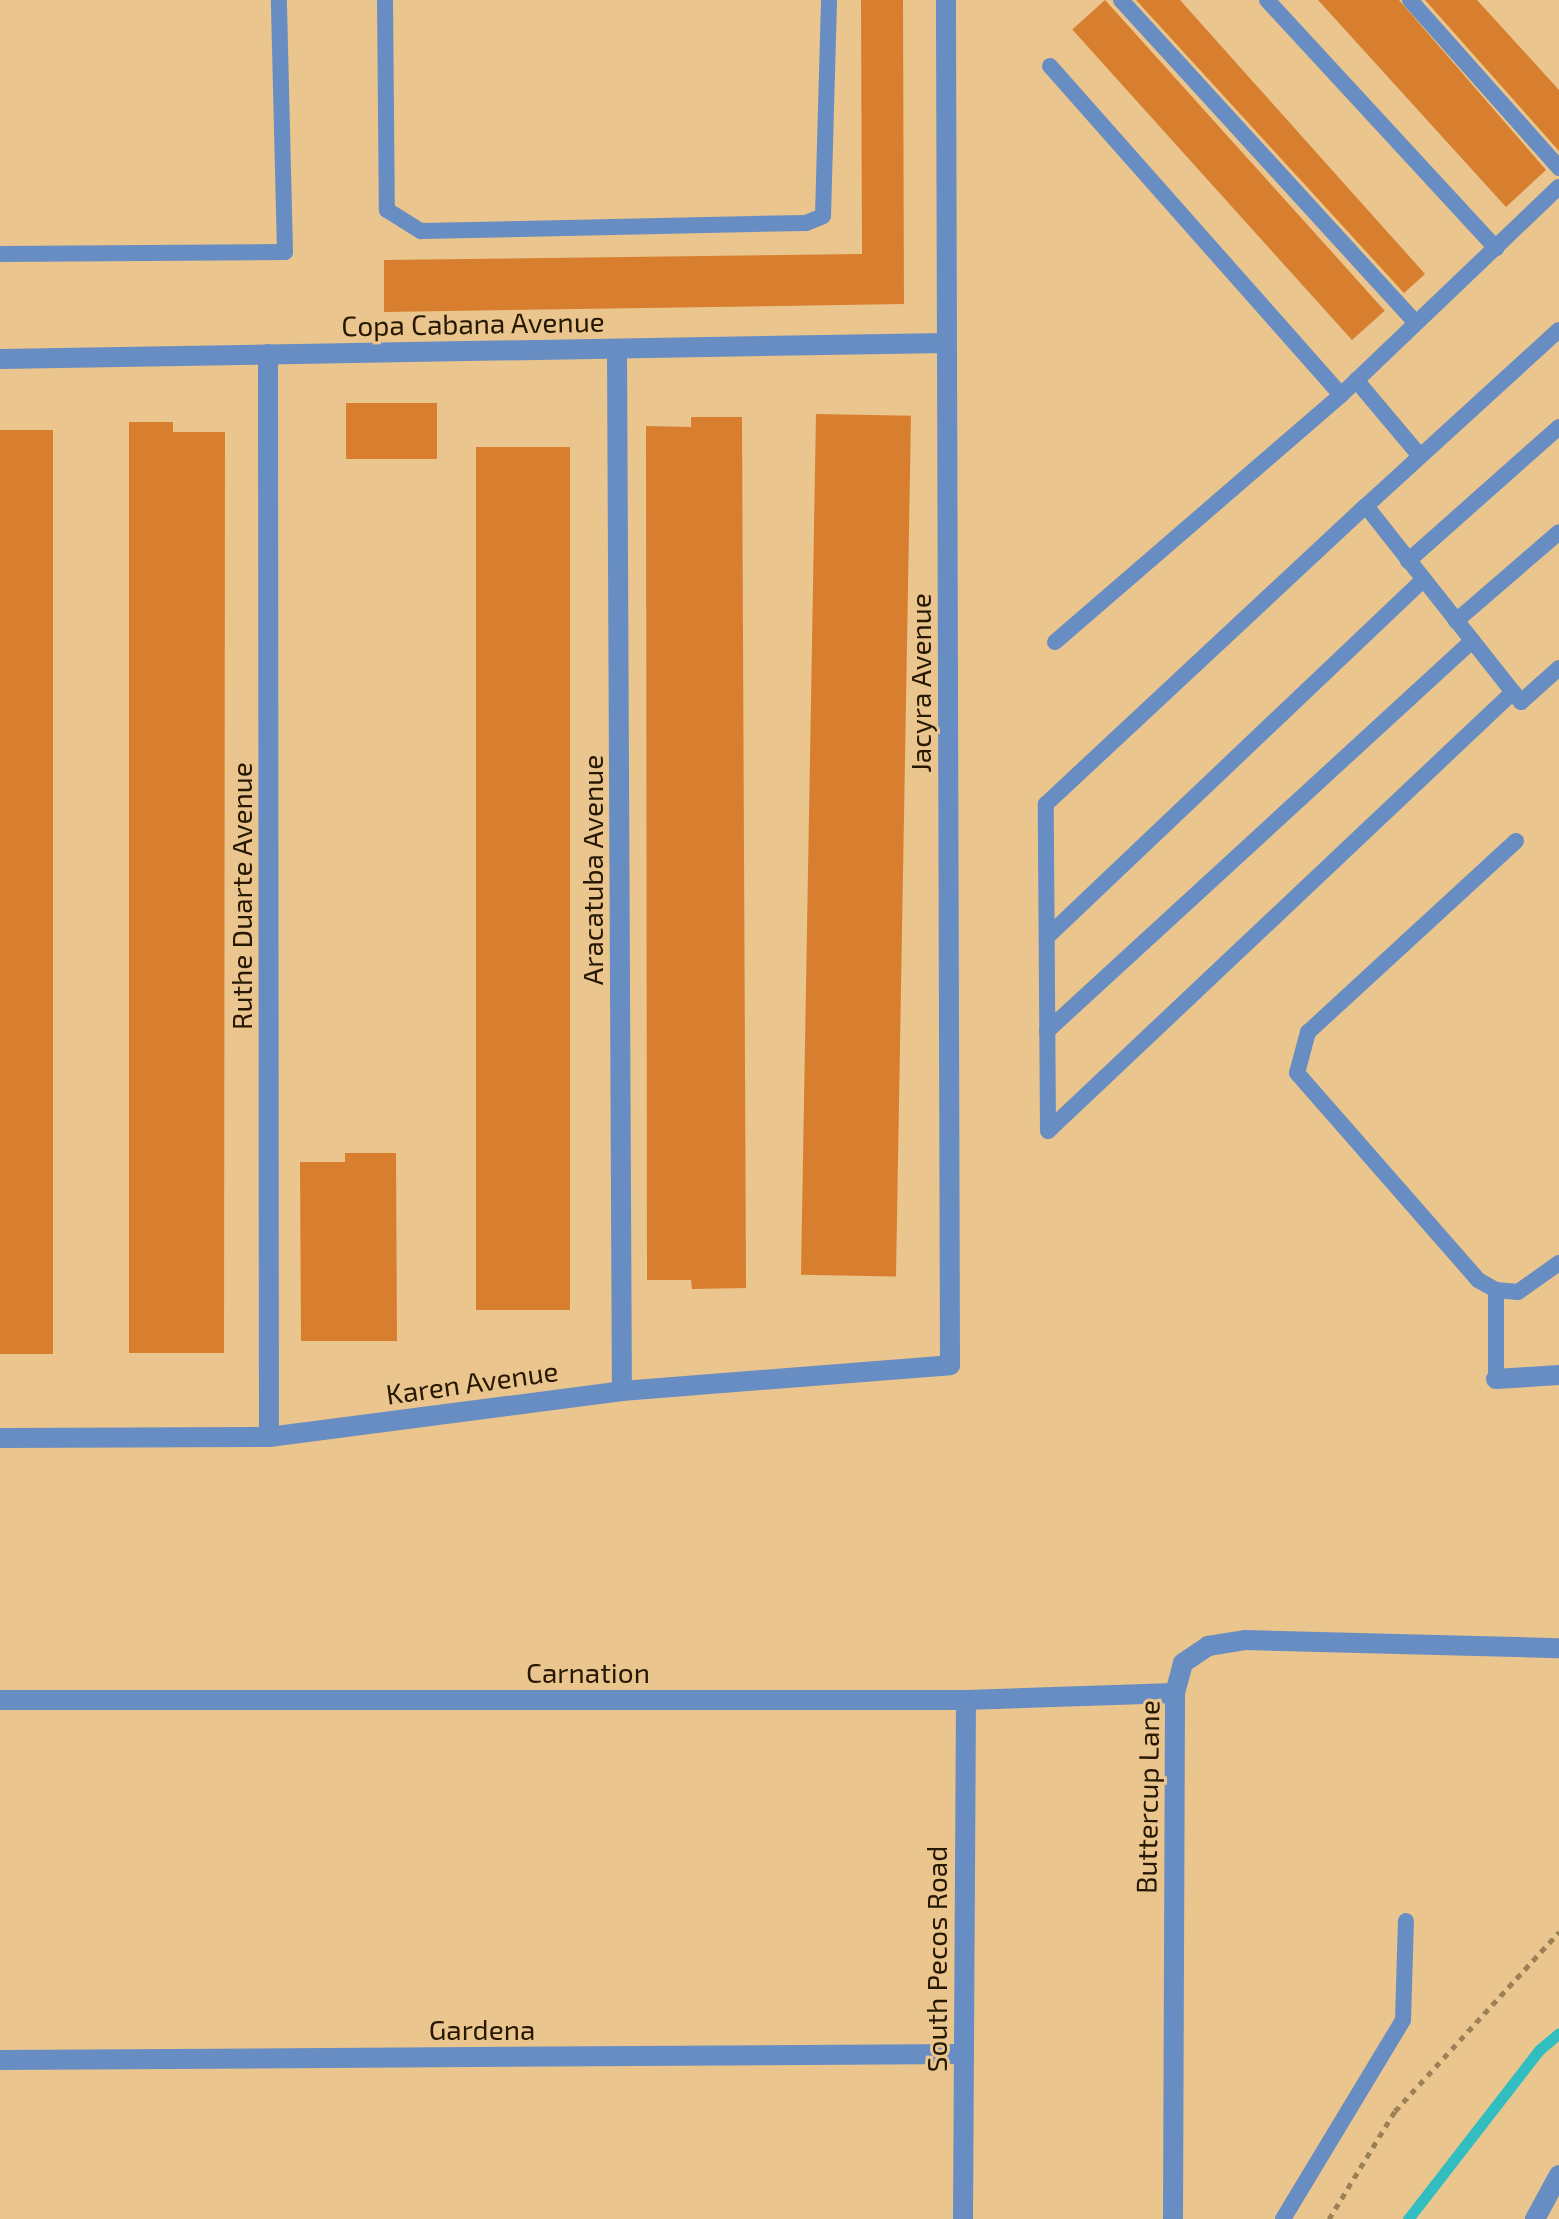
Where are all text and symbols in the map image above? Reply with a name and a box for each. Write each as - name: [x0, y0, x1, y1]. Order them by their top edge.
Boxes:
- street label: Copa Cabana Avenue: [341, 304, 605, 342]
- street label: Jacyra Avenue: [903, 593, 937, 773]
- street label: Aracatuba Avenue: [575, 754, 609, 986]
- street label: Ruthe Duarte Avenue: [224, 762, 258, 1030]
- street label: Karen Avenue: [383, 1353, 561, 1411]
- street label: Carnation: [526, 1655, 650, 1689]
- street label: Buttercup Lane: [1129, 1700, 1165, 1894]
- street label: South Pecos Road: [919, 1846, 953, 2072]
- street label: Gardena: [429, 2012, 535, 2046]

